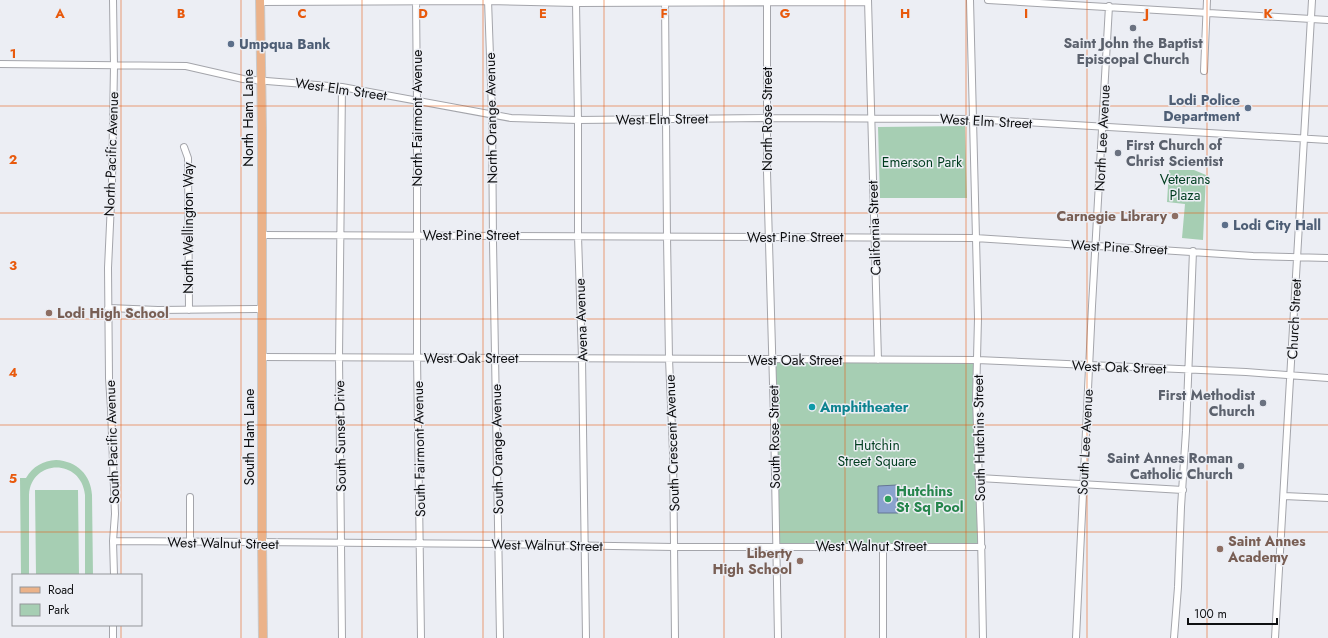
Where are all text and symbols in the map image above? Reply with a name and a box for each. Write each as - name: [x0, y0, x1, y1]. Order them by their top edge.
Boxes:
- text: A: [54, 4, 65, 23]
- text: B: [177, 4, 186, 23]
- text: C: [297, 4, 307, 23]
- text: D: [418, 4, 428, 23]
- text: E: [539, 4, 547, 23]
- text: F: [660, 4, 668, 23]
- text: G: [780, 4, 791, 23]
- text: H: [900, 4, 910, 23]
- text: I: [1024, 4, 1028, 23]
- text: J: [1142, 4, 1149, 23]
- text: K: [1263, 4, 1273, 23]
- marker: Saint John the Baptist Episcopal Church: [1128, 23, 1138, 33]
- place label: Saint John the Baptist Episcopal Church: [1063, 33, 1203, 69]
- place label: Umpqua Bank: [239, 34, 330, 54]
- marker: Umpqua Bank: [226, 39, 236, 49]
- text: 1: [10, 44, 16, 63]
- street label: North Fairmont Avenue: [407, 49, 427, 187]
- street label: North Orange Avenue: [480, 52, 502, 184]
- street label: North Rose Street: [757, 66, 777, 171]
- street label: North Ham Lane: [238, 69, 258, 167]
- street label: West Elm Street: [294, 73, 389, 105]
- street label: North Lee Avenue: [1089, 84, 1115, 192]
- place label: Lodi Police Department: [1163, 90, 1241, 126]
- street label: North Pacific Avenue: [99, 91, 123, 217]
- marker: Lodi Police Department: [1243, 103, 1253, 113]
- street label: West Elm Street: [616, 108, 709, 130]
- street label: West Elm Street: [939, 109, 1033, 133]
- place label: First Church of Christ Scientist: [1126, 135, 1224, 171]
- marker: First Church of Christ Scientist: [1113, 148, 1123, 158]
- text: 2: [9, 150, 17, 169]
- park label: Emerson Park: [882, 152, 963, 172]
- street label: North Wellington Way: [178, 161, 198, 294]
- park label: Veterans Plaza: [1160, 169, 1211, 205]
- street label: California Street: [862, 180, 886, 276]
- place label: Carnegie Library: [1057, 206, 1168, 226]
- marker: Carnegie Library: [1170, 211, 1180, 221]
- place label: Lodi City Hall: [1233, 215, 1321, 235]
- marker: Lodi City Hall: [1220, 220, 1230, 230]
- street label: West Pine Street: [423, 225, 520, 245]
- street label: West Pine Street: [747, 227, 844, 247]
- street label: West Pine Street: [1070, 234, 1168, 260]
- text: 3: [9, 256, 17, 275]
- street label: Avena Avenue: [570, 278, 592, 362]
- street label: Church Street: [1282, 278, 1306, 360]
- place label: Lodi High School: [57, 303, 169, 323]
- marker: Lodi High School: [44, 308, 54, 318]
- street label: West Oak Street: [424, 348, 519, 368]
- street label: West Oak Street: [748, 350, 843, 370]
- street label: West Oak Street: [1071, 355, 1167, 379]
- text: 4: [8, 363, 18, 382]
- street label: South Crescent Avenue: [660, 374, 684, 512]
- street label: South Hutchins Street: [968, 374, 990, 501]
- street label: South Pacific Avenue: [100, 380, 124, 504]
- street label: South Sunset Drive: [329, 380, 351, 492]
- street label: South Fairmont Avenue: [408, 381, 430, 517]
- street label: South Orange Avenue: [486, 384, 508, 514]
- street label: South Rose Street: [763, 384, 785, 489]
- place label: First Methodist Church: [1158, 385, 1256, 421]
- street label: South Ham Lane: [239, 388, 259, 486]
- street label: South Lee Avenue: [1072, 388, 1098, 496]
- place label: Amphitheater: [819, 397, 909, 417]
- marker: First Methodist Church: [1258, 398, 1268, 408]
- marker: Amphitheater: [807, 402, 817, 412]
- park label: Hutchin Street Square: [837, 435, 917, 471]
- place label: Saint Annes Roman Catholic Church: [1107, 448, 1233, 484]
- marker: Saint Annes Roman Catholic Church: [1236, 461, 1246, 471]
- text: 5: [9, 469, 17, 488]
- place label: Hutchins St Sq Pool: [896, 481, 964, 517]
- marker: Hutchins St Sq Pool: [883, 494, 893, 504]
- place label: Saint Annes Academy: [1227, 531, 1306, 567]
- street label: West Walnut Street: [167, 532, 279, 554]
- street label: West Walnut Street: [491, 534, 603, 556]
- street label: West Walnut Street: [815, 536, 927, 556]
- place label: Liberty High School: [712, 543, 793, 579]
- marker: Saint Annes Academy: [1215, 544, 1225, 554]
- marker: Liberty High School: [795, 556, 805, 566]
- legend: [12, 574, 142, 626]
- text: Road: [48, 581, 74, 599]
- scale bar: [1188, 600, 1277, 626]
- text: Park: [48, 601, 70, 619]
- text: 100 m: [1194, 605, 1227, 623]

